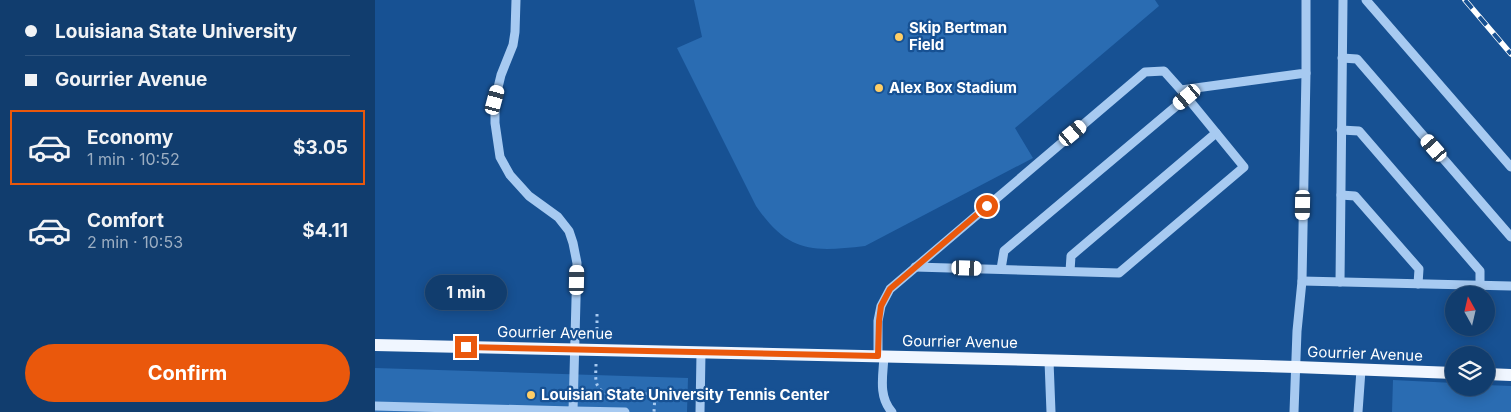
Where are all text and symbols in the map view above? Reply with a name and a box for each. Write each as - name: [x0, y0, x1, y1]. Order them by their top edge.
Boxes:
- place label: Skip Bertman Field: [909, 18, 1007, 54]
- text: Louisiana State University: [55, 20, 297, 43]
- marker: Skip Bertman Field: [893, 31, 905, 43]
- text: Gourrier Avenue: [55, 68, 207, 91]
- place label: Alex Box Stadium: [889, 78, 1017, 97]
- marker: Alex Box Stadium: [873, 82, 885, 94]
- car: [1170, 82, 1203, 112]
- car: [483, 84, 506, 116]
- car: [1056, 118, 1089, 148]
- icon: car: [27, 125, 72, 170]
- text: Economy: [87, 126, 173, 149]
- car: [1418, 132, 1449, 164]
- text: $3.05: [293, 136, 348, 159]
- text: 1 min · 10:52: [87, 149, 180, 169]
- car: [1295, 190, 1310, 220]
- route start: [976, 195, 998, 217]
- icon: car: [27, 208, 72, 253]
- text: Comfort: [87, 209, 164, 232]
- text: $4.11: [302, 219, 348, 242]
- text: 2 min · 10:53: [87, 232, 183, 252]
- car: [951, 260, 982, 276]
- car: [569, 265, 584, 295]
- callout: 1 min: [425, 274, 507, 310]
- text: 1 min: [446, 282, 486, 302]
- north arrow: [1445, 286, 1495, 336]
- map controls: [1445, 286, 1495, 396]
- street label: Gourrier Avenue: [497, 322, 613, 343]
- street label: Gourrier Avenue: [902, 331, 1018, 352]
- route end: [455, 336, 477, 358]
- street label: Gourrier Avenue: [1307, 342, 1423, 365]
- button: Confirm: [25, 344, 350, 402]
- button: layers: [1445, 346, 1495, 396]
- place label: Louisian State University Tennis Center: [541, 385, 829, 404]
- marker: Louisian State University Tennis Center: [525, 389, 537, 401]

